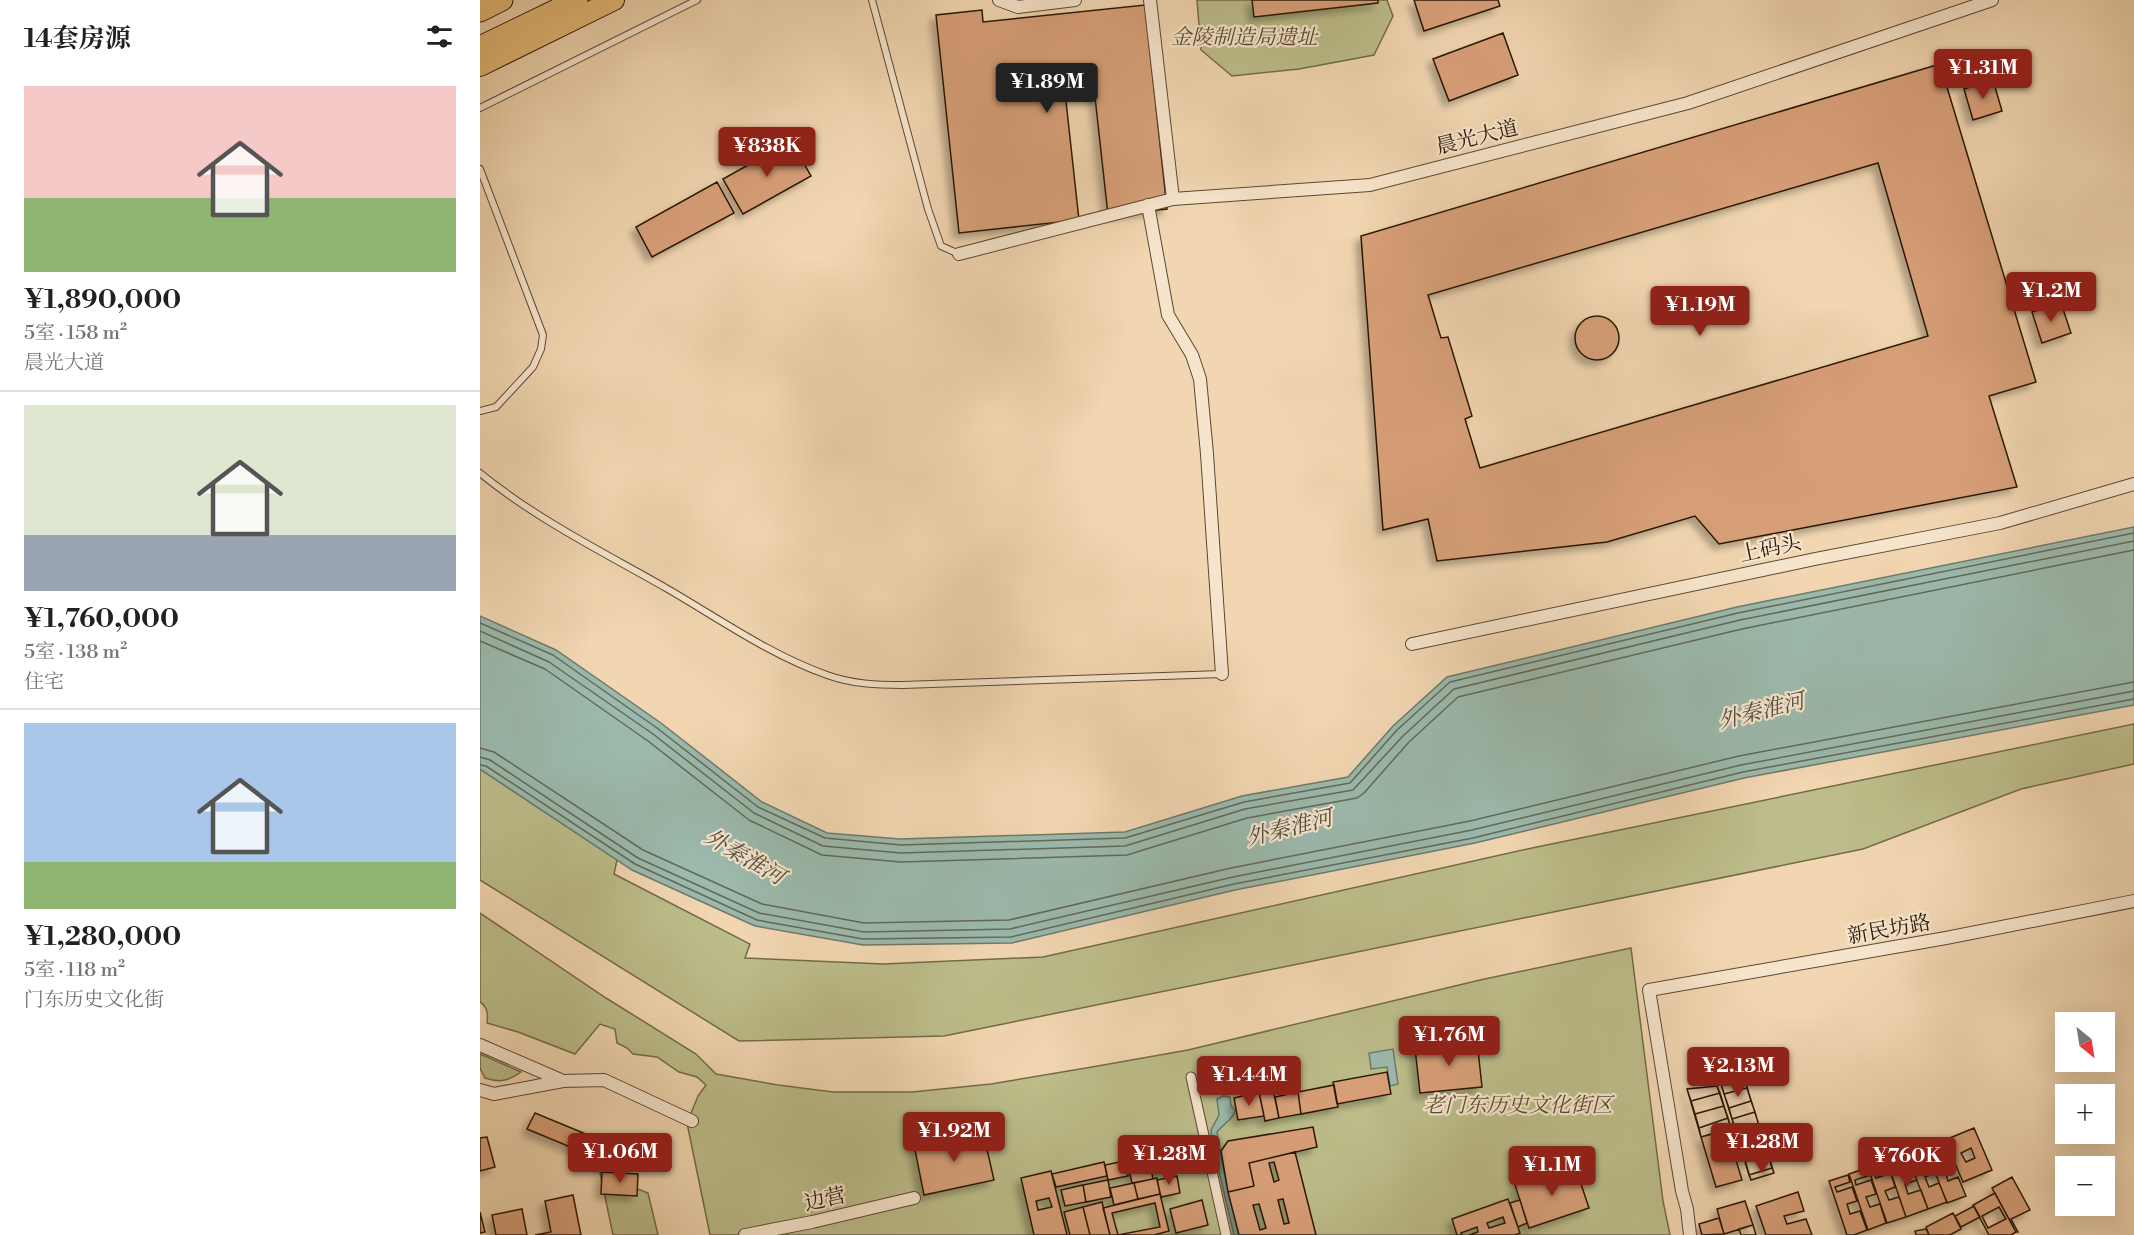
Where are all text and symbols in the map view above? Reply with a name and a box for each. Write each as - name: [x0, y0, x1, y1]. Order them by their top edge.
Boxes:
- icon: filters: [423, 20, 456, 53]
- text: 14套房源: [24, 23, 131, 55]
- park label: 金陵制造局遗址: [1171, 25, 1319, 51]
- pin: ¥1.31M: [1934, 49, 2032, 100]
- text: ¥1.31M: [1948, 56, 2018, 81]
- pin: ¥1.89M: [998, 63, 1096, 114]
- text: ¥1.89M: [1010, 70, 1084, 95]
- street label: 晨光大道: [1433, 115, 1521, 161]
- icon: home: [186, 125, 294, 233]
- pin: ¥838K: [725, 127, 809, 178]
- text: ¥838K: [732, 134, 802, 159]
- pin: ¥1.2M: [2009, 272, 2093, 323]
- text: ¥1.2M: [2020, 279, 2082, 304]
- text: ¥1,890,000: [24, 284, 181, 316]
- pin: ¥1.19M: [1651, 286, 1749, 337]
- text: ¥1.19M: [1664, 293, 1736, 318]
- text: 5室 · 158 m²: [24, 321, 127, 346]
- text: 晨光大道: [24, 351, 104, 376]
- icon: home: [186, 444, 294, 552]
- street label: 上码头: [1737, 530, 1804, 568]
- text: ¥1,760,000: [24, 603, 179, 635]
- text: 5室 · 138 m²: [24, 640, 127, 665]
- text: 住宅: [24, 670, 64, 695]
- water label: 外秦淮河: [1715, 687, 1811, 735]
- icon: home: [186, 762, 294, 870]
- water label: 外秦淮河: [1243, 804, 1339, 852]
- water label: 外秦淮河: [699, 824, 793, 893]
- street label: 新民坊路: [1846, 910, 1933, 950]
- text: ¥1,280,000: [24, 921, 181, 953]
- text: 5室 · 118 m²: [24, 958, 125, 983]
- text: 门东历史文化街: [24, 988, 164, 1013]
- north arrow: [2055, 1012, 2115, 1072]
- map controls: [2055, 1012, 2115, 1216]
- pin: ¥1.76M: [1400, 1016, 1498, 1067]
- text: ¥1.76M: [1413, 1023, 1485, 1048]
- pin: ¥2.13M: [1689, 1047, 1787, 1098]
- text: ¥2.13M: [1701, 1054, 1775, 1079]
- pin: ¥1.44M: [1200, 1056, 1298, 1107]
- text: ¥1.44M: [1211, 1063, 1287, 1088]
- button: +: [2055, 1084, 2115, 1144]
- park label: 老门东历史文化街区: [1424, 1093, 1615, 1119]
- pin: ¥1.92M: [905, 1112, 1003, 1163]
- text: ¥1.92M: [917, 1119, 991, 1144]
- pin: ¥1.28M: [1713, 1123, 1811, 1174]
- text: ¥1.28M: [1725, 1130, 1799, 1155]
- pin: ¥1.06M: [571, 1133, 669, 1184]
- pin: ¥1.28M: [1120, 1135, 1218, 1186]
- pin: ¥760K: [1865, 1137, 1949, 1188]
- text: ¥1.06M: [582, 1140, 658, 1165]
- text: ¥1.28M: [1132, 1142, 1206, 1167]
- text: ¥760K: [1872, 1144, 1942, 1169]
- pin: ¥1.1M: [1510, 1146, 1594, 1197]
- text: ¥1.1M: [1523, 1153, 1581, 1178]
- button: −: [2055, 1156, 2115, 1216]
- street label: 边营: [802, 1183, 849, 1217]

